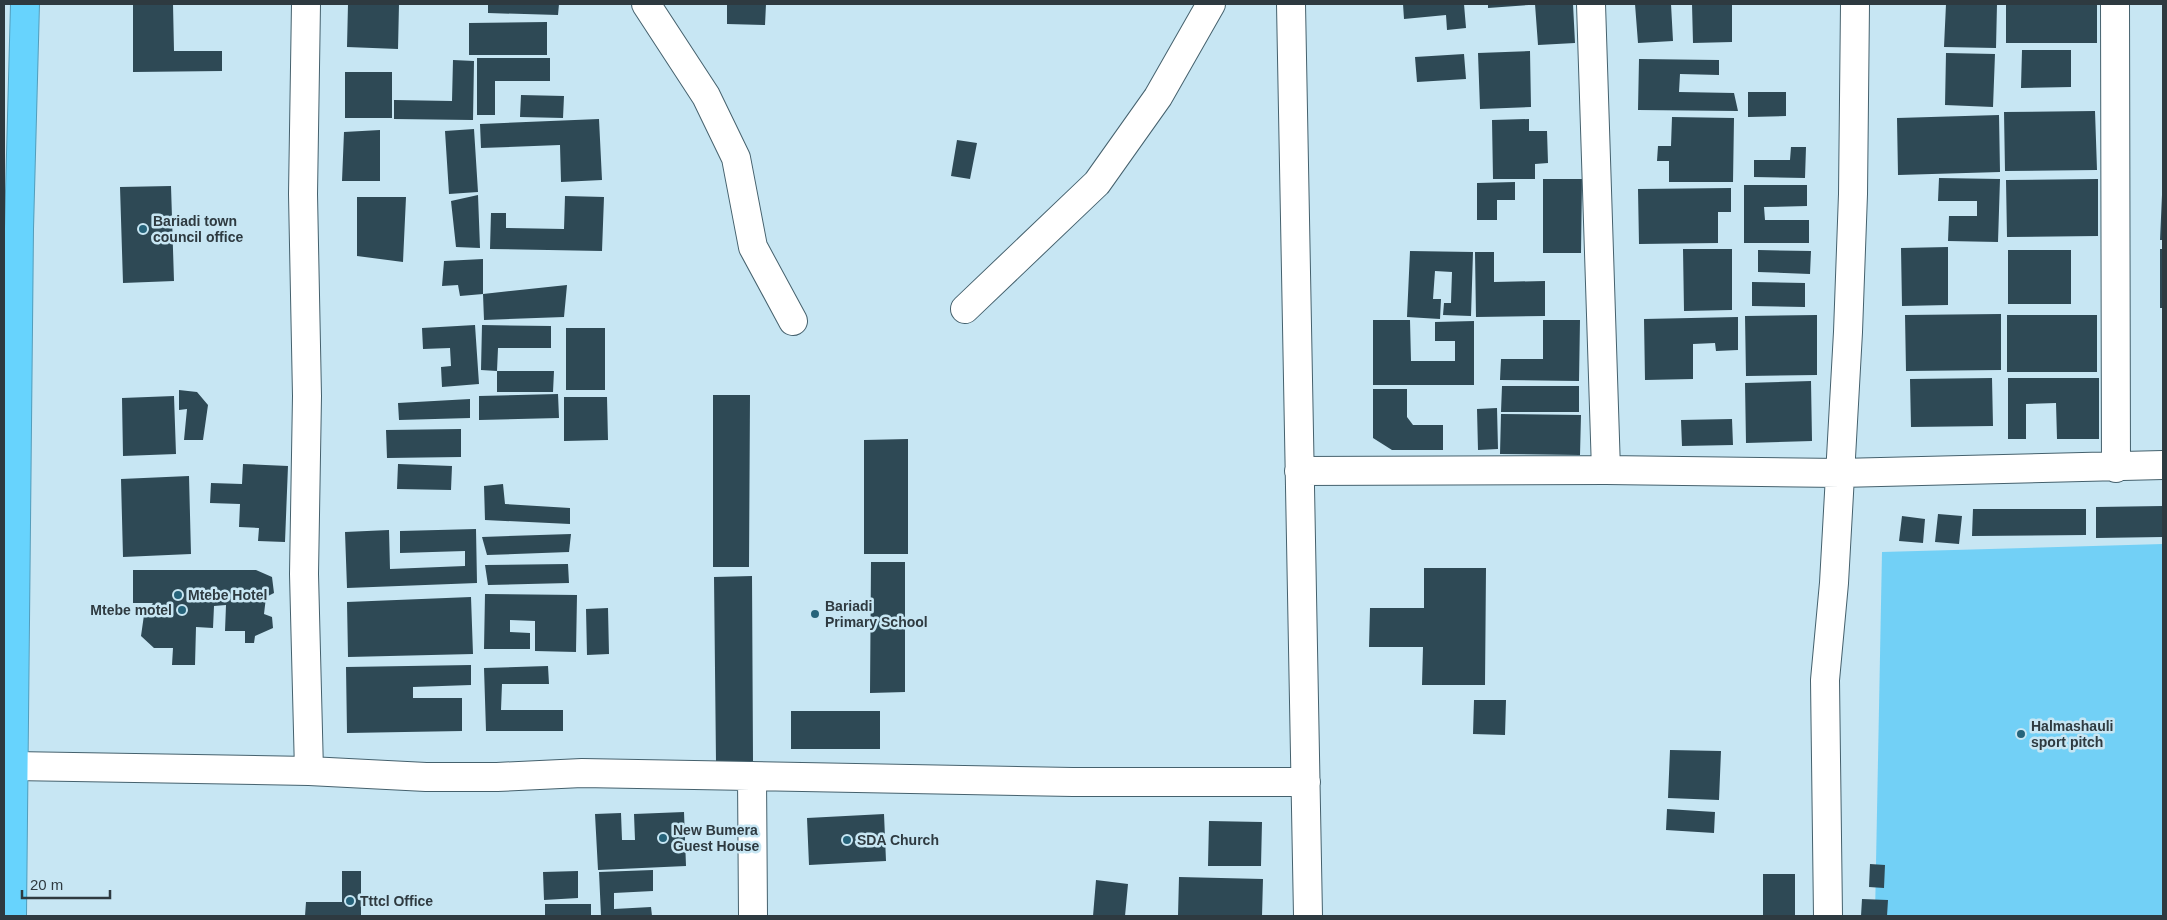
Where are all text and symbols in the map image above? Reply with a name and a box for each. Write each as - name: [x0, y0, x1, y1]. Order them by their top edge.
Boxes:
- place label: Bariadi town council office: [153, 213, 243, 245]
- marker: Bariadi town council office: [137, 223, 149, 235]
- place label: Mtebe Hotel: [188, 587, 267, 603]
- marker: Mtebe Hotel: [172, 589, 184, 601]
- place label: Bariadi Primary School: [825, 598, 928, 630]
- place label: Mtebe motel: [90, 602, 172, 618]
- marker: Mtebe motel: [176, 604, 188, 616]
- marker: Bariadi Primary School: [809, 608, 821, 620]
- place label: Halmashauli sport pitch: [2031, 718, 2113, 750]
- marker: Halmashauli sport pitch: [2015, 728, 2027, 740]
- place label: New Bumera Guest House: [673, 822, 760, 854]
- marker: New Bumera Guest House: [657, 832, 669, 844]
- place label: SDA Church: [857, 832, 939, 848]
- marker: SDA Church: [841, 834, 853, 846]
- scale bar: [22, 868, 110, 900]
- text: 20 m: [30, 876, 63, 893]
- place label: Tttcl Office: [360, 893, 433, 909]
- marker: Tttcl Office: [344, 895, 356, 907]

